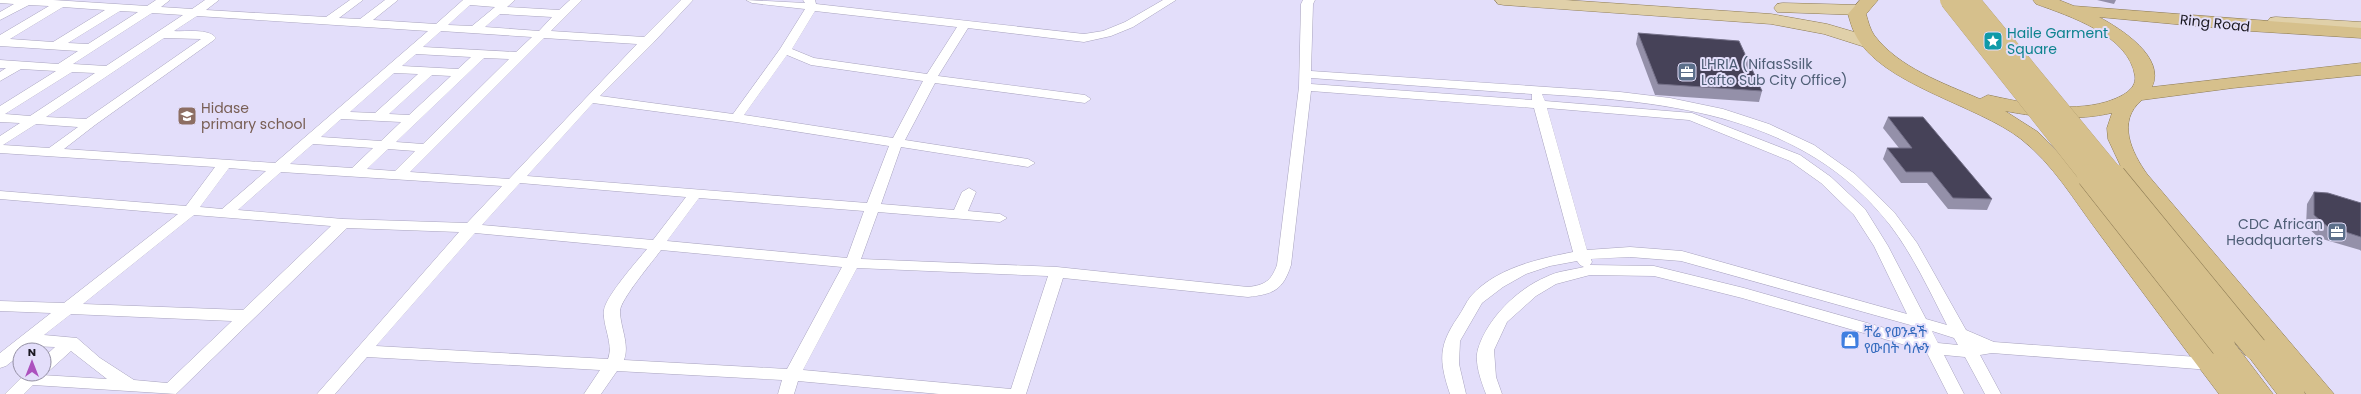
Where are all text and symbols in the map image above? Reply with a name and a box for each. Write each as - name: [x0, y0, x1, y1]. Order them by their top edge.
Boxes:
- street label: Ring Road: [2179, 9, 2251, 37]
- place label: Haile Garment Square: [2007, 23, 2108, 59]
- place icon: Haile Garment Square: [1982, 30, 2004, 52]
- place label: LHRIA (NifasSsilk Lafto Sub City Office): [1701, 54, 1847, 90]
- office icon: LHRIA (NifasSsilk Lafto Sub City Office): [1676, 61, 1698, 83]
- place label: Hidase primary school: [201, 98, 306, 134]
- school or university icon: Hidase primary school: [176, 105, 198, 127]
- place label: CDC African Headquarters: [2226, 214, 2323, 250]
- office icon: CDC African Headquarters: [2326, 221, 2348, 243]
- place label: ቸሬ የወንዳች የውበት ሳሎን: [1864, 322, 1930, 358]
- shop icon: ቸሬ የወንዳች የውበት ሳሎን: [1839, 329, 1861, 351]
- north arrow: [12, 342, 52, 382]
- text: N: [28, 344, 36, 360]

